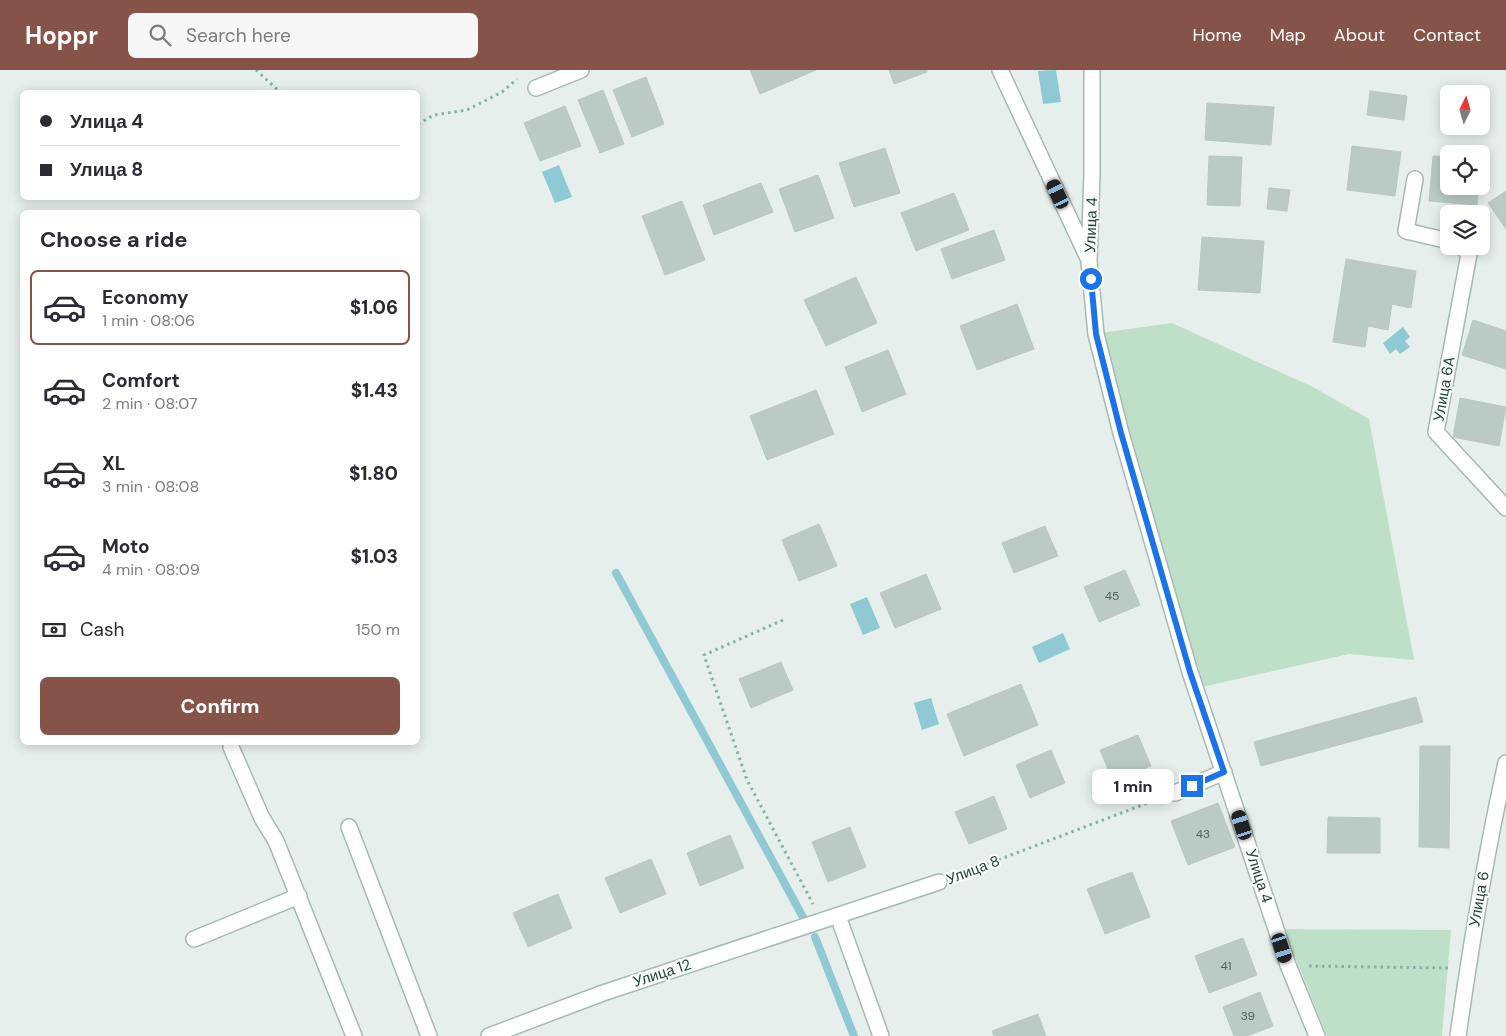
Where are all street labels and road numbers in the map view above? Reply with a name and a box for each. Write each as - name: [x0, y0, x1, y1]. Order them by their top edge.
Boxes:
- street label: Улица 4: [1080, 197, 1102, 253]
- street label: Улица 6A: [1428, 355, 1460, 423]
- street label: Улица 4: [1241, 846, 1277, 906]
- street label: Улица 8: [943, 851, 1003, 889]
- street label: Улица 6: [1464, 870, 1494, 928]
- street label: Улица 12: [630, 954, 694, 992]

